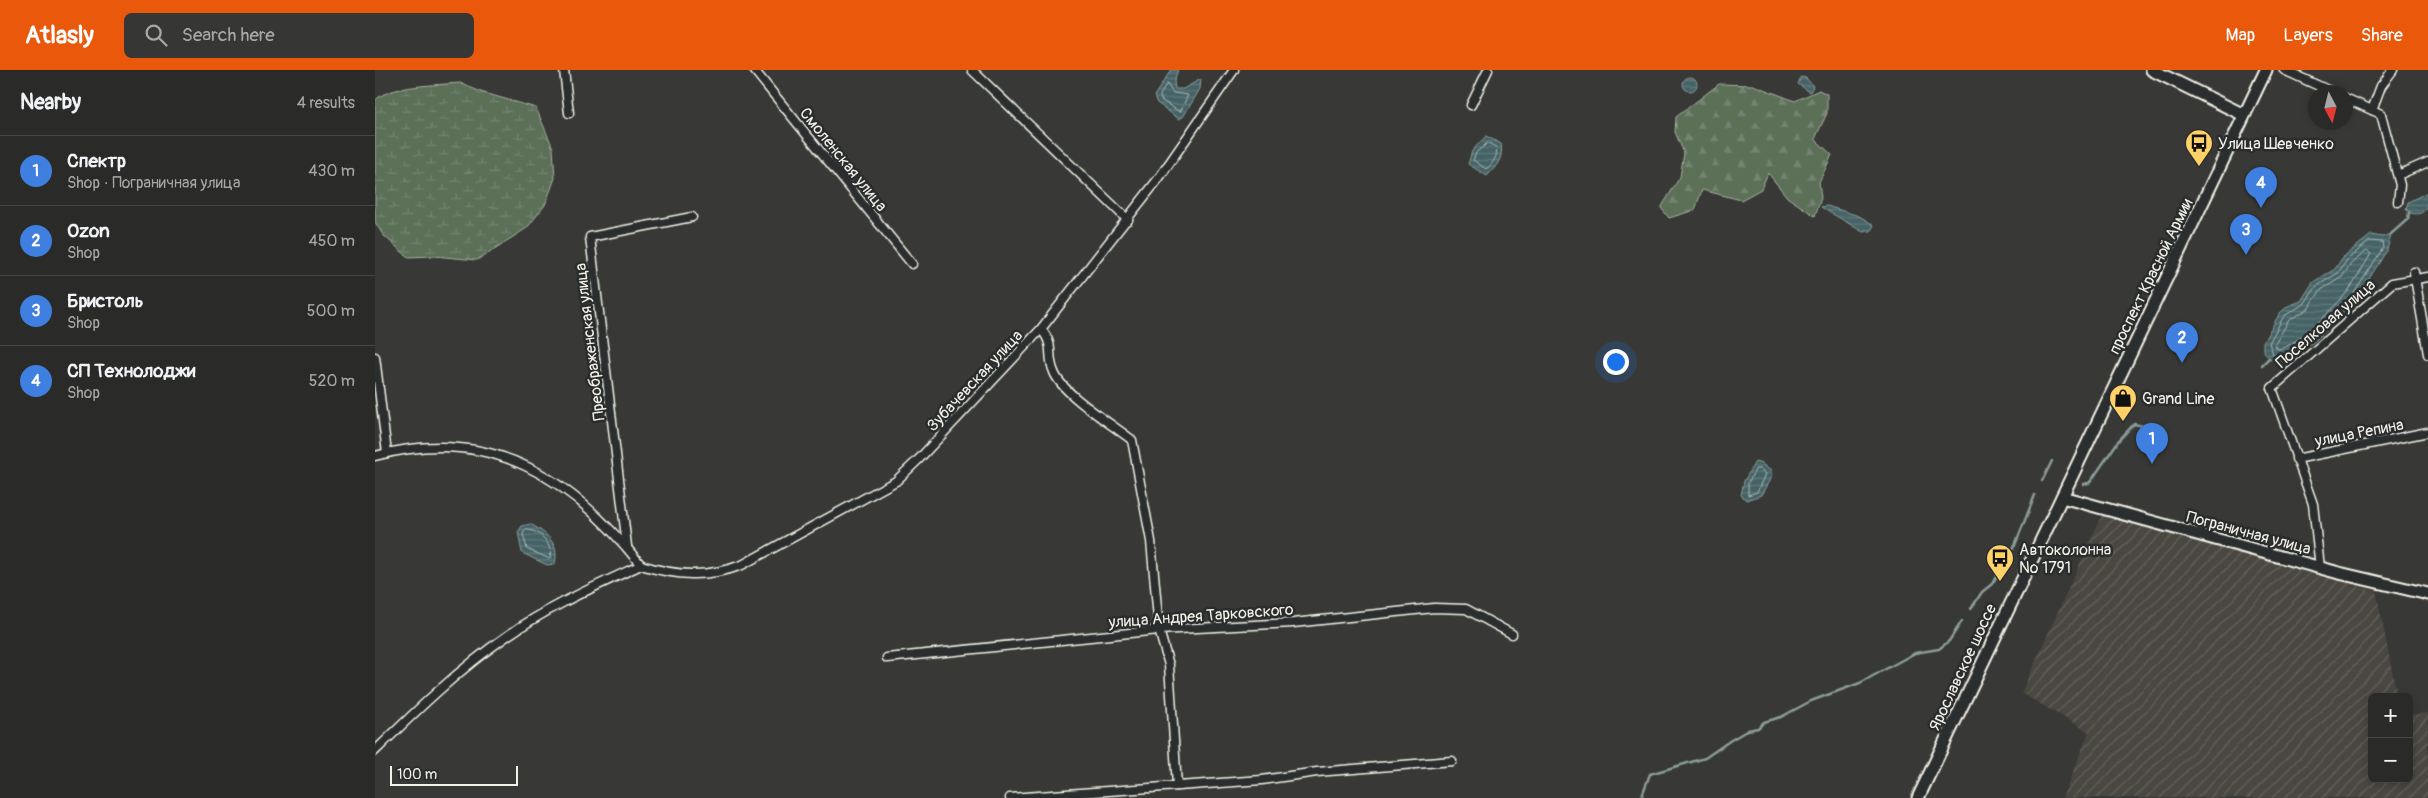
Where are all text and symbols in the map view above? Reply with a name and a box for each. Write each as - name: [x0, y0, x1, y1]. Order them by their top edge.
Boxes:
- search box: [124, 13, 474, 58]
- text: Atlasly: [25, 21, 94, 50]
- icon: search: [142, 21, 170, 49]
- text: Search here: [182, 23, 275, 47]
- text: Map: [2226, 24, 2255, 47]
- text: Layers: [2283, 24, 2333, 47]
- text: Share: [2361, 24, 2403, 47]
- north arrow: [2308, 85, 2353, 130]
- text: Nearby: [20, 89, 81, 116]
- text: 4 results: [297, 93, 355, 113]
- street label: Смоленская улица: [795, 104, 891, 216]
- bus stop icon: Улица Шевченко: [2184, 128, 2214, 167]
- place label: Улица Шевченко: [2218, 134, 2334, 154]
- text: Спектр: [67, 149, 126, 173]
- text: 1: [33, 161, 39, 181]
- text: 430 m: [308, 161, 355, 181]
- pin: 4: [2245, 167, 2277, 208]
- text: Shop · Пограничная улица: [67, 173, 240, 193]
- street label: проспект Красной Армии: [2104, 195, 2197, 358]
- pin: 3: [2230, 214, 2262, 255]
- text: Ozon: [67, 219, 110, 243]
- text: 2: [32, 231, 40, 251]
- text: 450 m: [308, 231, 355, 251]
- text: Shop: [67, 243, 100, 263]
- street label: Преображенская улица: [570, 262, 610, 422]
- street label: Поселковая улица: [2272, 275, 2380, 373]
- text: Бристоль: [67, 289, 144, 313]
- text: 3: [32, 301, 40, 321]
- text: 500 m: [307, 301, 355, 321]
- text: Shop: [67, 313, 100, 333]
- pin: 2: [2166, 322, 2198, 363]
- street label: Зубачевская улица: [923, 326, 1027, 436]
- your location: [1603, 349, 1629, 375]
- text: СП Технолоджи: [67, 359, 196, 383]
- text: 4: [31, 371, 41, 391]
- text: 520 m: [309, 371, 355, 391]
- text: Shop: [67, 383, 100, 403]
- shop icon: Grand Line: [2108, 383, 2138, 422]
- place label: Grand Line: [2142, 389, 2214, 409]
- street label: улица Репина: [2312, 415, 2405, 452]
- pin: 1: [2136, 423, 2168, 464]
- street label: Пограничная улица: [2184, 507, 2313, 559]
- place label: Автоколонна № 1791: [2019, 540, 2111, 578]
- bus stop icon: Автоколонна № 1791: [1985, 543, 2015, 582]
- street label: улица Андрея Тарковского: [1107, 600, 1295, 633]
- street label: Ярославское шоссе: [1925, 601, 2001, 734]
- map controls: [2368, 693, 2413, 783]
- button: +: [2368, 693, 2413, 738]
- button: −: [2368, 738, 2413, 783]
- scale bar: [390, 763, 517, 786]
- text: 100 m: [397, 766, 437, 783]

